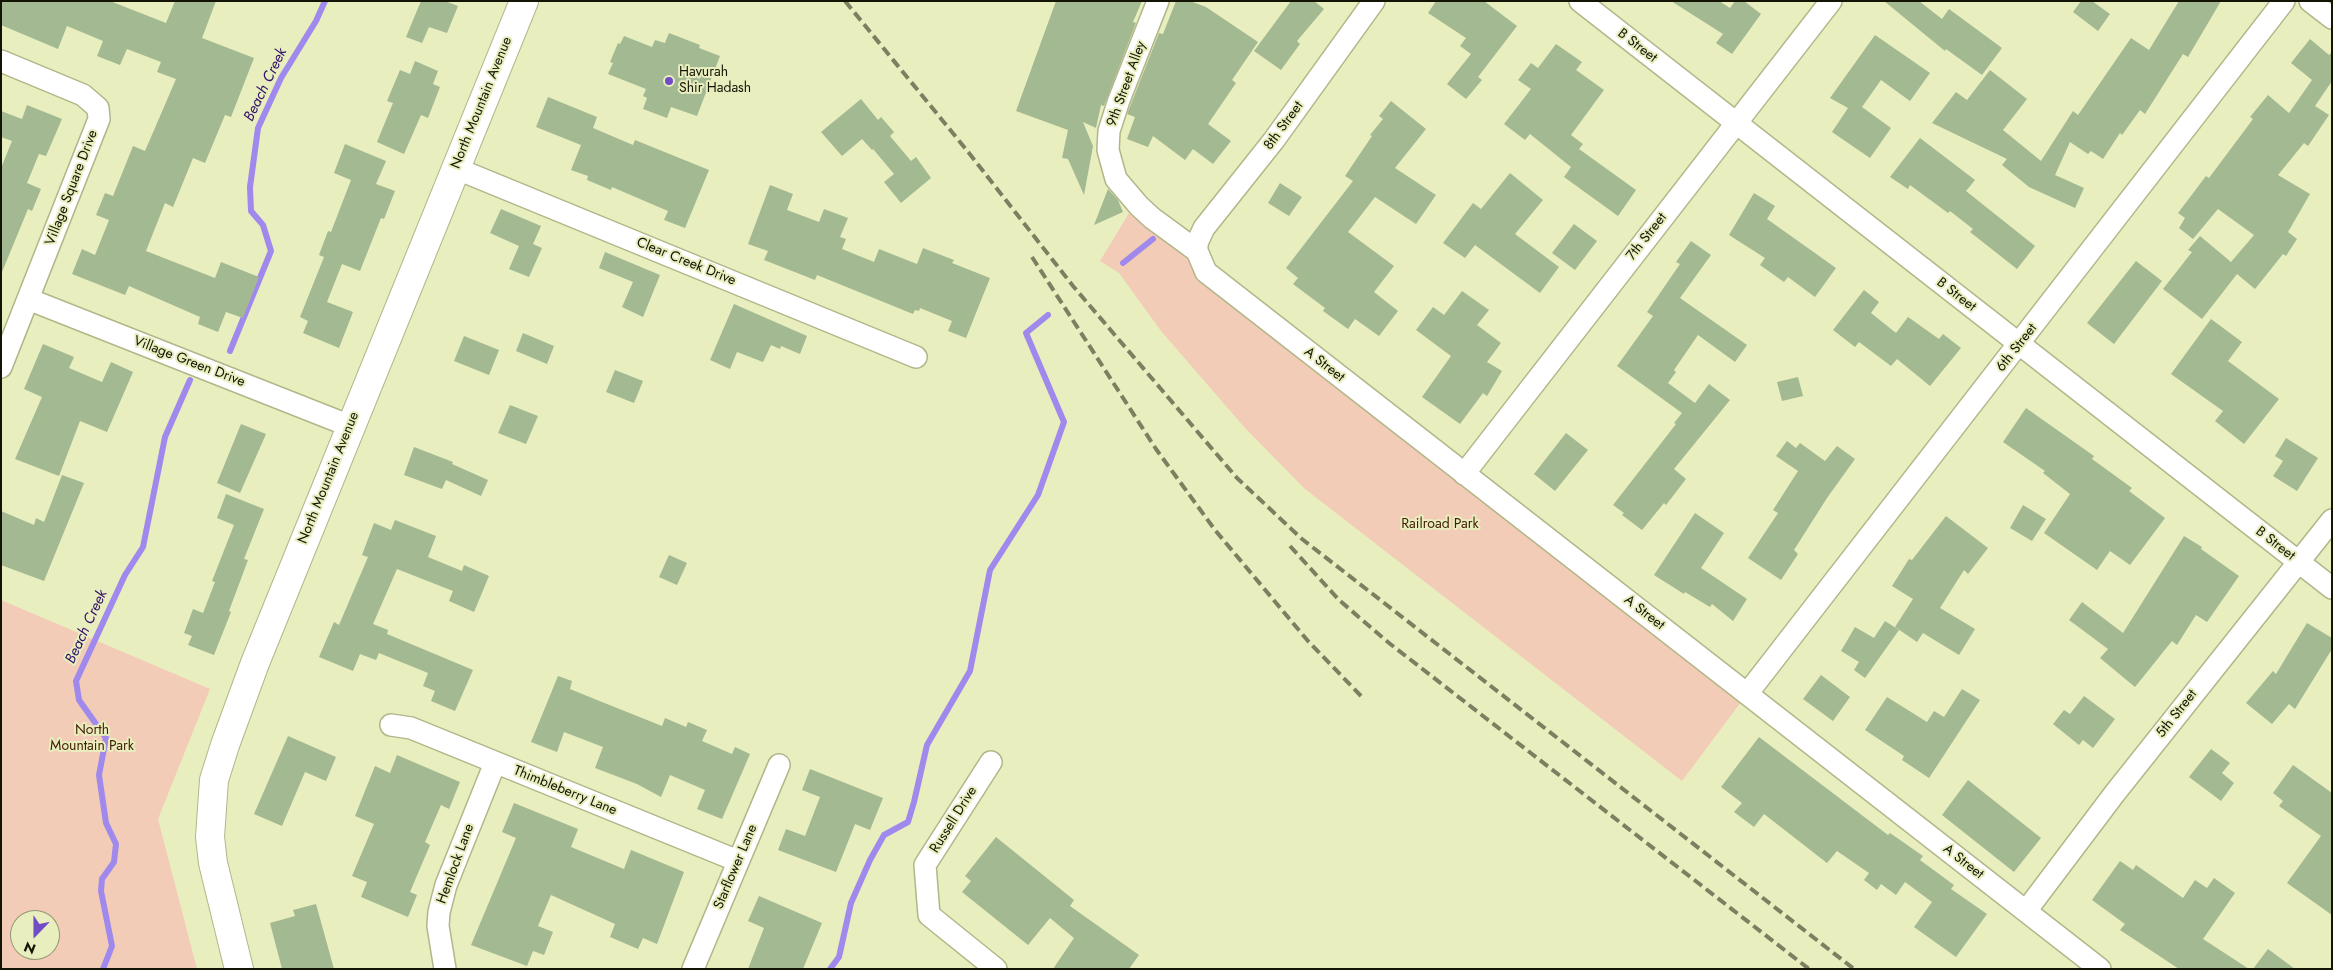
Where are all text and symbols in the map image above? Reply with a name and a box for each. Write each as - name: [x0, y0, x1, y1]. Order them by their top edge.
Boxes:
- street label: B Street: [1614, 25, 1660, 67]
- street label: North Mountain Avenue: [448, 35, 516, 171]
- street label: 9th Street Alley: [1104, 39, 1150, 129]
- water label: Beach Creek: [241, 45, 291, 125]
- place label: Havurah Shir Hadash: [679, 65, 751, 98]
- marker: Havurah Shir Hadash: [663, 75, 675, 87]
- street label: 8th Street: [1261, 98, 1307, 154]
- street label: Village Square Drive: [42, 128, 102, 248]
- street label: 7th Street: [1623, 210, 1671, 264]
- street label: Clear Creek Drive: [634, 234, 738, 290]
- street label: B Street: [1933, 274, 1979, 316]
- street label: 6th Street: [1993, 321, 2041, 375]
- street label: Village Green Drive: [131, 333, 247, 391]
- street label: A Street: [1300, 344, 1348, 386]
- street label: North Mountain Avenue: [295, 410, 363, 546]
- park label: Railroad Park: [1401, 517, 1479, 533]
- street label: B Street: [2252, 523, 2298, 565]
- water label: Beach Creek: [62, 587, 112, 667]
- street label: A Street: [1620, 592, 1668, 634]
- street label: 5th Street: [2153, 687, 2201, 741]
- park label: North Mountain Park: [50, 723, 134, 756]
- street label: Thimbleberry Lane: [511, 763, 619, 819]
- street label: Russell Drive: [927, 784, 981, 856]
- street label: Hemlock Lane: [434, 822, 478, 906]
- street label: Starflower Lane: [711, 822, 761, 912]
- street label: A Street: [1939, 841, 1987, 883]
- north arrow: [10, 910, 60, 960]
- text: N: [21, 937, 39, 959]

